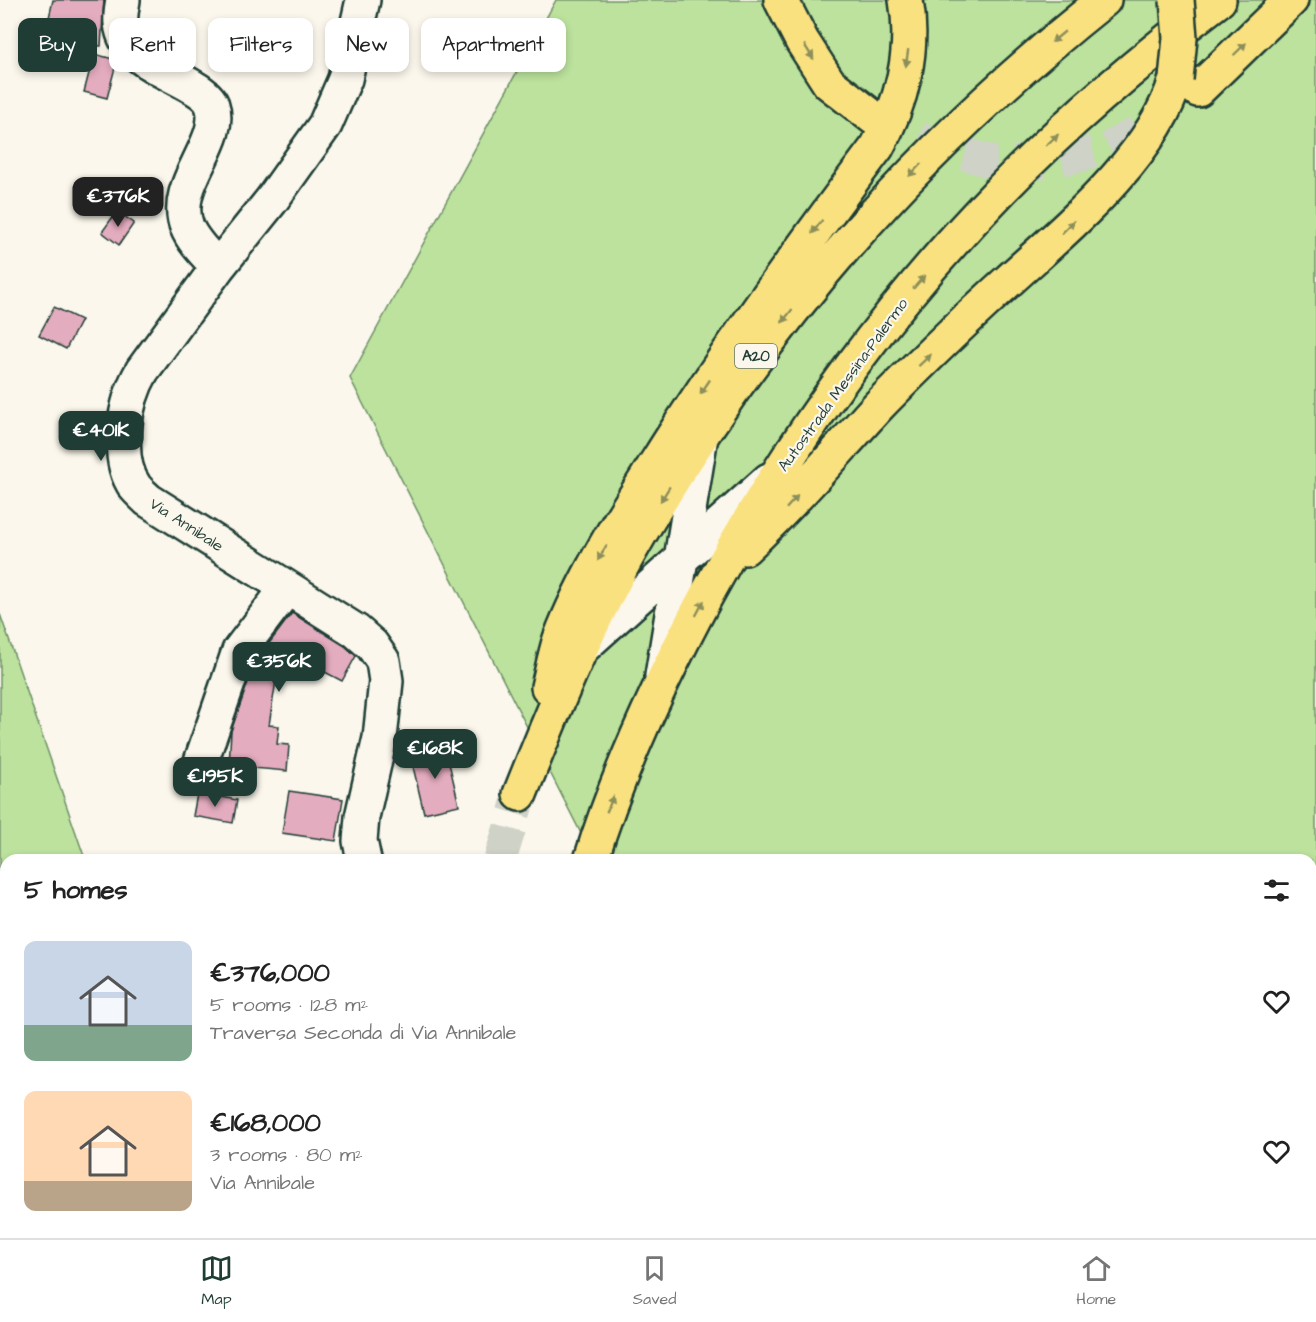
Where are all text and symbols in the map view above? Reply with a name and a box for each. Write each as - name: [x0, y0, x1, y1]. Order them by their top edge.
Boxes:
- chip: Buy: [18, 18, 97, 72]
- chip: Rent: [109, 18, 196, 72]
- chip: Filters: [208, 18, 313, 72]
- chip: New: [325, 18, 409, 72]
- chip: Apartment: [421, 18, 566, 72]
- one-way arrow: [1051, 30, 1066, 43]
- one-way arrow: [803, 43, 814, 60]
- one-way arrow: [1233, 43, 1247, 57]
- one-way arrow: [902, 49, 912, 68]
- one-way arrow: [1044, 134, 1059, 147]
- one-way arrow: [909, 162, 923, 176]
- pin: €376K: [76, 177, 160, 228]
- text: €376K: [86, 182, 150, 210]
- one-way arrow: [811, 220, 823, 235]
- one-way arrow: [1060, 221, 1074, 235]
- one-way arrow: [912, 275, 925, 290]
- street label: Autostrada Messina-Palermo: [772, 293, 913, 476]
- one-way arrow: [780, 308, 793, 324]
- road number: A20: [735, 344, 777, 368]
- one-way arrow: [918, 354, 932, 368]
- one-way arrow: [700, 379, 711, 395]
- pin: €401K: [59, 411, 143, 462]
- text: €401K: [73, 416, 129, 444]
- one-way arrow: [660, 486, 671, 502]
- street label: Via Annibale: [145, 493, 228, 557]
- one-way arrow: [785, 495, 798, 510]
- one-way arrow: [597, 545, 607, 562]
- one-way arrow: [695, 599, 705, 616]
- pin: €356K: [237, 642, 321, 693]
- text: €356K: [247, 647, 311, 675]
- pin: €168K: [393, 729, 477, 780]
- text: €168K: [407, 734, 463, 762]
- pin: €195K: [173, 757, 257, 808]
- text: €195K: [187, 762, 243, 790]
- one-way arrow: [606, 795, 615, 813]
- text: 5 homes: [24, 872, 128, 908]
- icon: filters: [1260, 874, 1293, 907]
- text: €376,000: [210, 955, 330, 991]
- icon: home: [72, 965, 144, 1037]
- icon: heart: [1260, 985, 1293, 1018]
- text: 5 rooms · 128 m²: [210, 991, 368, 1019]
- text: Traversa Seconda di Via Annibale: [210, 1019, 516, 1047]
- text: €168,000: [210, 1105, 321, 1141]
- icon: home: [72, 1115, 144, 1187]
- icon: heart: [1260, 1135, 1293, 1168]
- text: 3 rooms · 80 m²: [210, 1141, 363, 1169]
- text: Via Annibale: [210, 1169, 315, 1197]
- tab: Map: [200, 1252, 233, 1310]
- tab: Saved: [633, 1252, 676, 1310]
- tab: Home: [1076, 1252, 1116, 1310]

